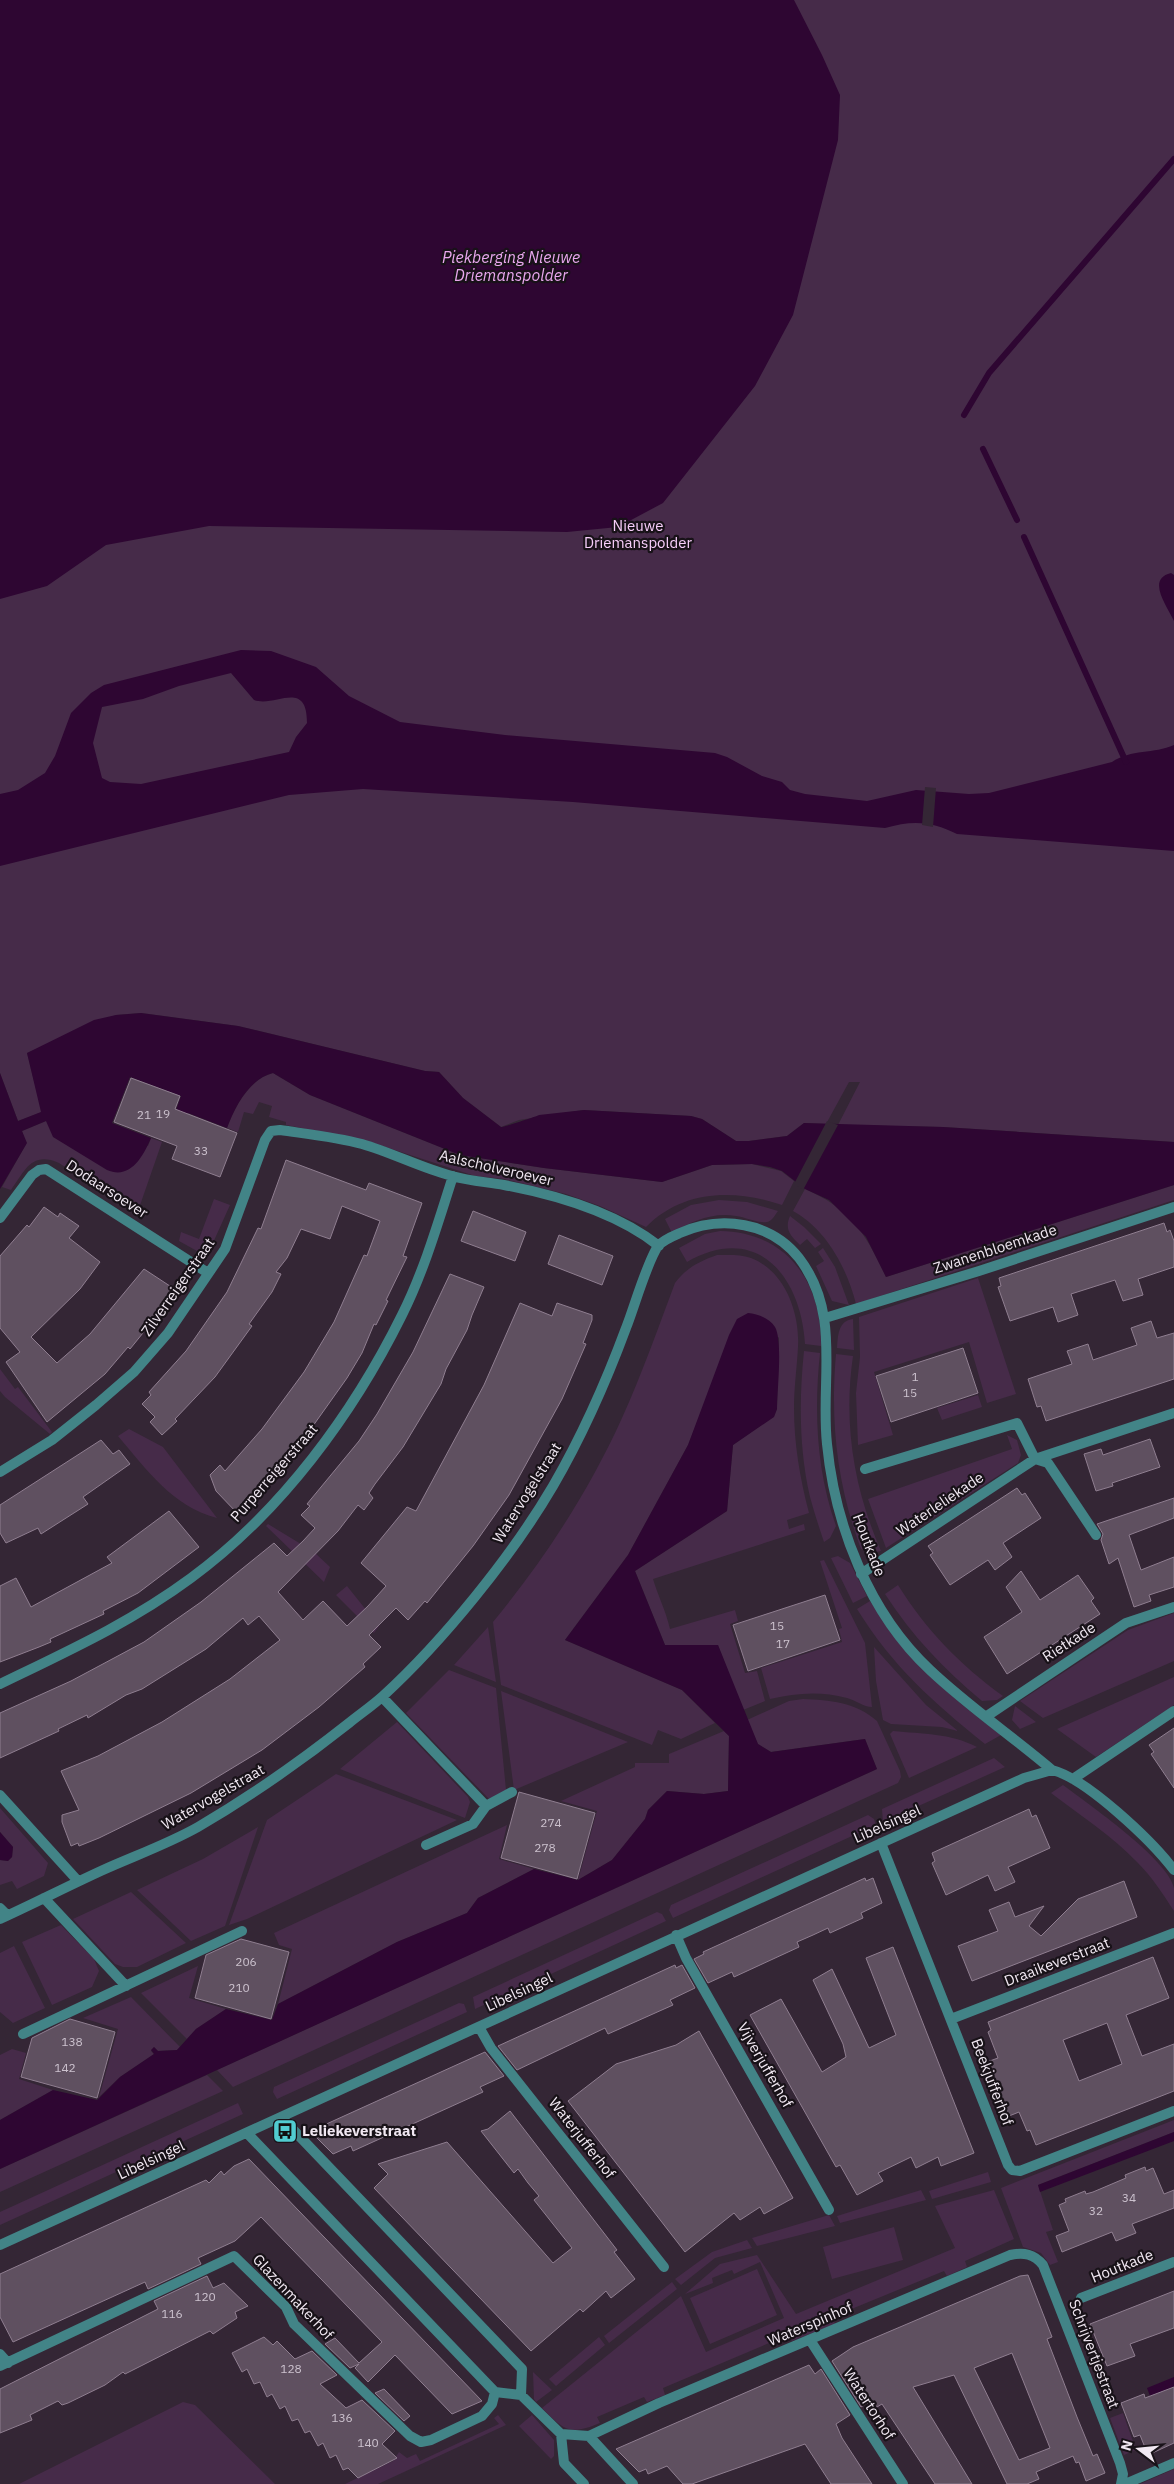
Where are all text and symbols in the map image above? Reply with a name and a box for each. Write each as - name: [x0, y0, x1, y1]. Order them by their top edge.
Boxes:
- water label: Piekberging Nieuwe Driemanspolder: [442, 247, 580, 285]
- park label: Nieuwe Driemanspolder: [584, 516, 693, 552]
- house number: 19: [156, 1106, 170, 1121]
- house number: 21: [137, 1107, 151, 1122]
- house number: 33: [194, 1143, 208, 1158]
- street label: Aalscholveroever: [438, 1145, 555, 1190]
- street label: Dodaarsoever: [63, 1155, 152, 1222]
- street label: Zwanenbloemkade: [931, 1220, 1059, 1277]
- street label: Zilverreigerstraat: [137, 1234, 219, 1339]
- house number: 1: [911, 1369, 919, 1384]
- house number: 15: [903, 1385, 917, 1400]
- street label: Purperreigerstraat: [226, 1420, 321, 1526]
- street label: Watervogelstraat: [488, 1439, 565, 1547]
- street label: Waterleliekade: [892, 1467, 987, 1540]
- street label: Houtkade: [849, 1511, 890, 1579]
- street label: Rietkade: [1039, 1617, 1099, 1666]
- house number: 15: [770, 1618, 784, 1633]
- house number: 17: [776, 1636, 790, 1651]
- street label: Watervogelstraat: [158, 1760, 267, 1834]
- street label: Libelsingel: [850, 1800, 924, 1847]
- house number: 274: [540, 1815, 562, 1830]
- house number: 278: [534, 1840, 556, 1855]
- street label: Draaikeverstraat: [1001, 1933, 1112, 1990]
- house number: 206: [235, 1954, 257, 1969]
- street label: Libelsingel: [482, 1968, 555, 2015]
- house number: 210: [228, 1980, 250, 1995]
- street label: Vijverjufferhof: [733, 2019, 797, 2111]
- house number: 138: [61, 2034, 83, 2049]
- street label: Beekjufferhof: [967, 2036, 1018, 2128]
- house number: 142: [54, 2060, 76, 2075]
- street label: Waterjufferhof: [545, 2093, 620, 2182]
- bus stop icon: Leliekeverstraat: [272, 2118, 298, 2144]
- place label: Leliekeverstraat: [302, 2121, 416, 2140]
- street label: Libelsingel: [114, 2136, 187, 2183]
- house number: 34: [1122, 2190, 1136, 2205]
- house number: 32: [1089, 2203, 1103, 2218]
- street label: Houtkade: [1088, 2244, 1156, 2287]
- street label: Glazenmakerhof: [249, 2250, 338, 2344]
- house number: 120: [194, 2289, 216, 2304]
- street label: Waterspinhof: [765, 2297, 855, 2350]
- street label: Schrijvertjestraat: [1065, 2297, 1124, 2411]
- house number: 116: [161, 2306, 183, 2321]
- house number: 128: [280, 2361, 302, 2376]
- street label: Watertorhof: [839, 2365, 900, 2443]
- house number: 136: [331, 2410, 353, 2425]
- north arrow: [1114, 2424, 1164, 2474]
- house number: 140: [357, 2435, 379, 2450]
- text: N: [1116, 2438, 1137, 2453]

